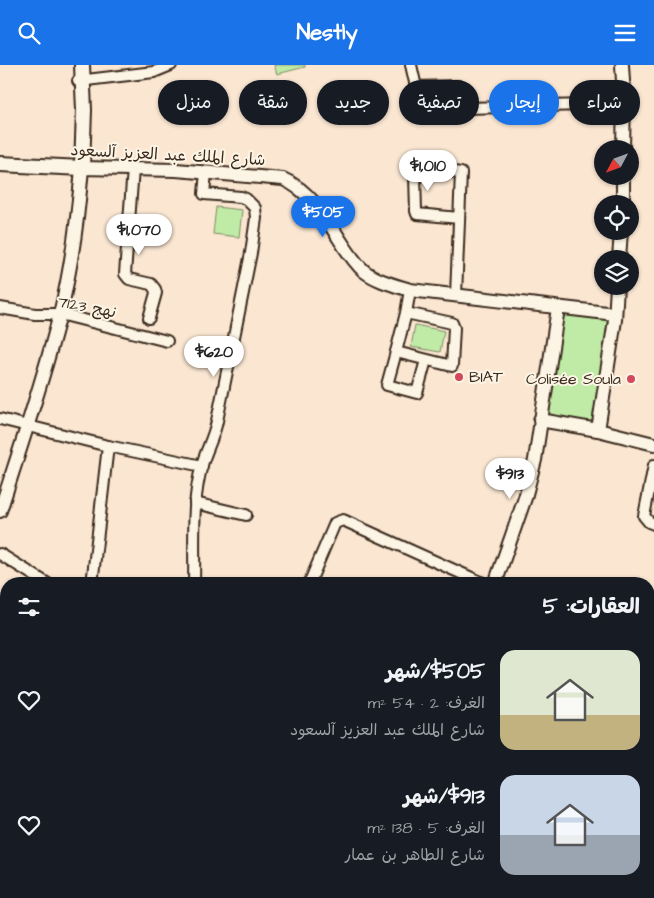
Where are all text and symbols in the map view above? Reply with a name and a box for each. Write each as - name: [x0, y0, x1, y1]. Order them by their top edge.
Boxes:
- text: Nestly: [296, 17, 358, 48]
- icon: search: [15, 19, 43, 47]
- icon: menu: [611, 19, 639, 47]
- chip: منزل: [158, 80, 229, 125]
- chip: شقة: [239, 80, 307, 125]
- chip: جديد: [317, 80, 389, 125]
- chip: تصفية: [399, 80, 479, 125]
- chip: إيجار: [489, 80, 559, 125]
- chip: شراء: [569, 80, 640, 125]
- street label: شارع الملك عبد العزيز آلسعود: [70, 139, 266, 171]
- north arrow: [594, 140, 639, 185]
- map controls: [594, 140, 639, 295]
- pin: $1,010: [387, 149, 469, 192]
- text: $1,010: [410, 155, 446, 177]
- pin: $505: [293, 195, 353, 238]
- button: locate: [594, 195, 639, 240]
- text: $505: [302, 201, 344, 223]
- pin: $1,070: [98, 213, 180, 256]
- text: $1,070: [117, 219, 161, 241]
- button: layers: [594, 250, 639, 295]
- street label: نهج 7123: [56, 291, 118, 323]
- pin: $620: [184, 335, 244, 378]
- text: $620: [195, 341, 233, 363]
- place label: BIAT: [469, 366, 503, 388]
- place label: Colisée Soula: [526, 368, 621, 390]
- marker: BIAT: [453, 371, 465, 383]
- marker: Colisée Soula: [625, 373, 637, 385]
- pin: $913: [480, 457, 540, 500]
- text: $913: [496, 463, 524, 485]
- text: العقارات: 5: [543, 592, 640, 621]
- icon: filters: [15, 593, 43, 621]
- text: $505/شهر: [386, 657, 485, 686]
- icon: home: [540, 670, 600, 730]
- icon: heart: [15, 686, 43, 714]
- text: الغرف: 2 · 54 m²: [368, 692, 485, 714]
- text: شارع الملك عبد العزيز آلسعود: [290, 719, 485, 741]
- text: $913/شهر: [404, 782, 485, 811]
- icon: home: [540, 795, 600, 855]
- icon: heart: [15, 811, 43, 839]
- text: الغرف: 5 · 138 m²: [367, 817, 485, 839]
- text: شارع الطاهر بن عمار: [345, 844, 485, 866]

